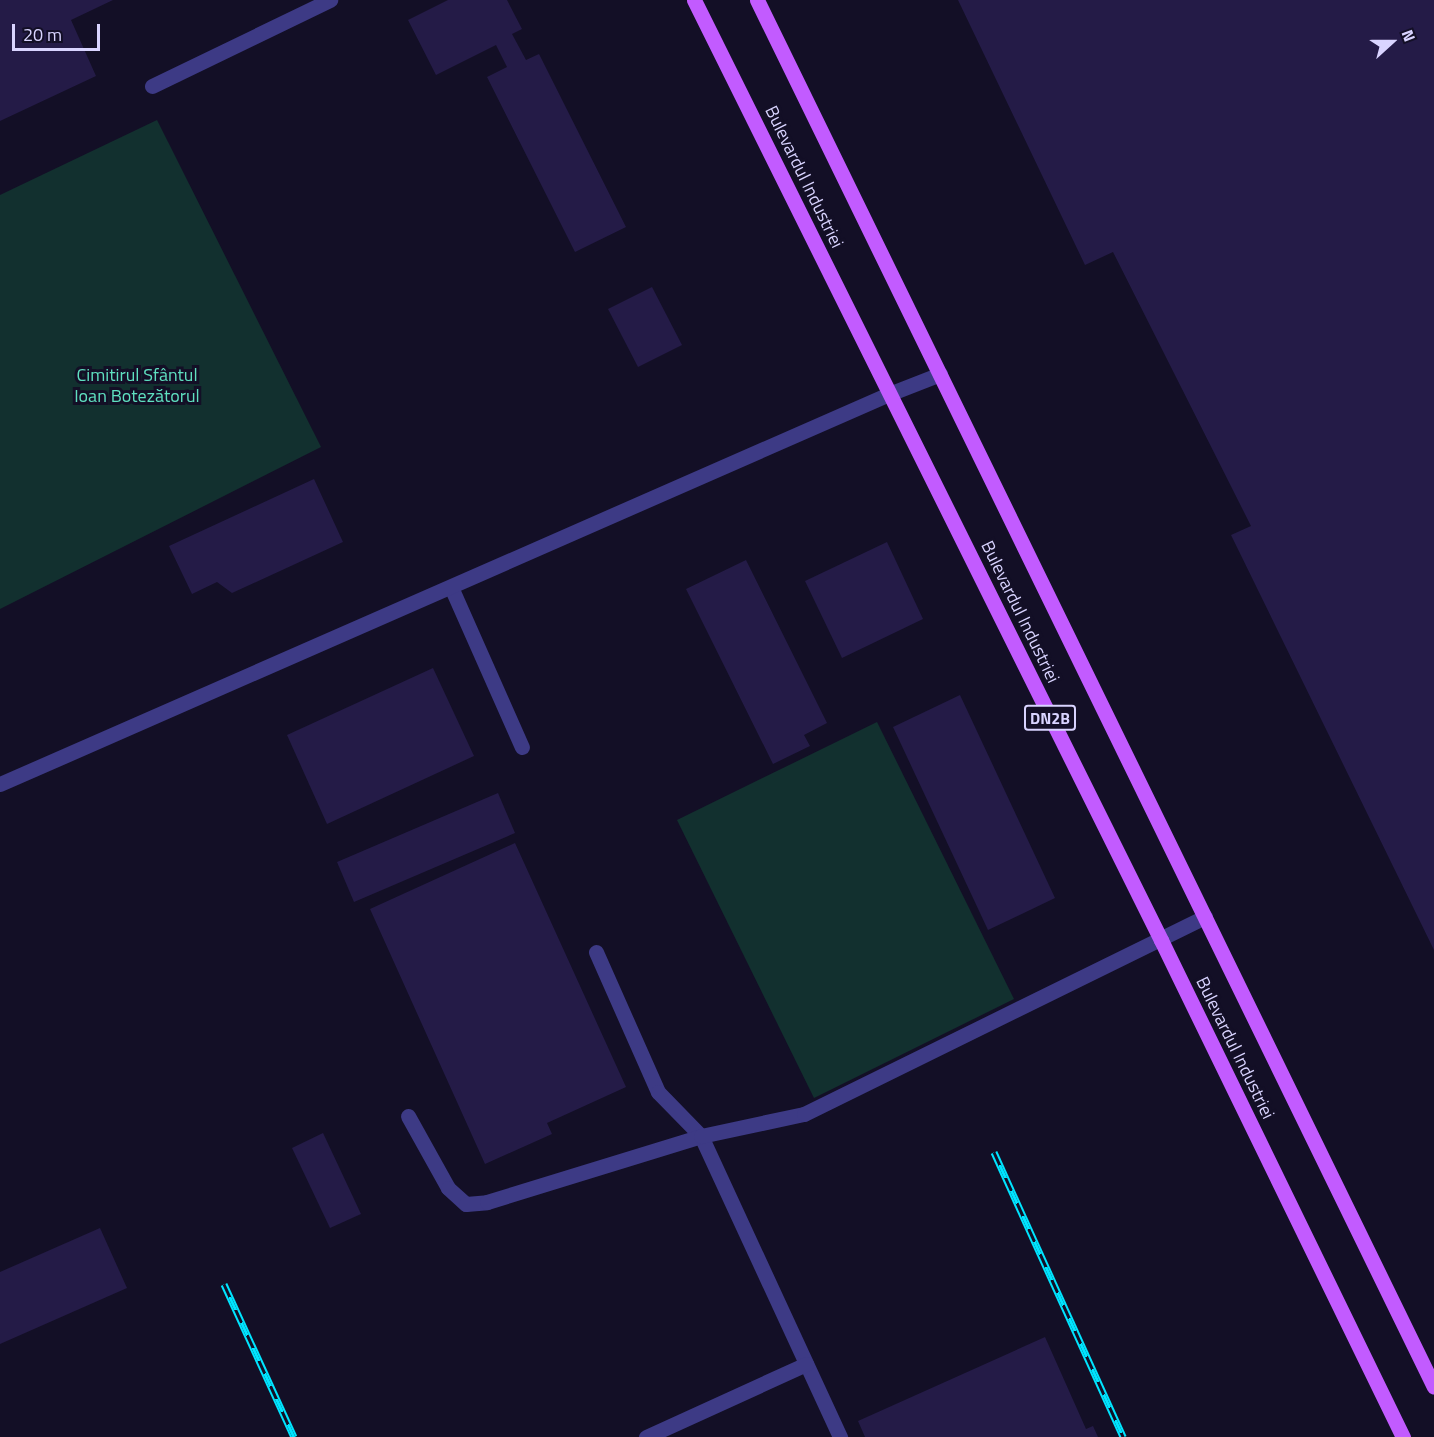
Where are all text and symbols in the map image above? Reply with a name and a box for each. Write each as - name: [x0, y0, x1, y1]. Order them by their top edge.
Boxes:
- scale bar: [15, 12, 104, 50]
- north arrow: [1362, 12, 1422, 72]
- text: 20 m: [23, 21, 62, 48]
- text: N: [1396, 26, 1422, 45]
- street label: Bulevardul Industriei: [760, 102, 848, 252]
- park label: Cimitirul Sfântul Ioan Botezătorul: [74, 365, 200, 407]
- street label: Bulevardul Industriei: [976, 537, 1064, 687]
- road number: DN2B: [1023, 705, 1077, 731]
- street label: Bulevardul Industriei: [1191, 973, 1279, 1123]

